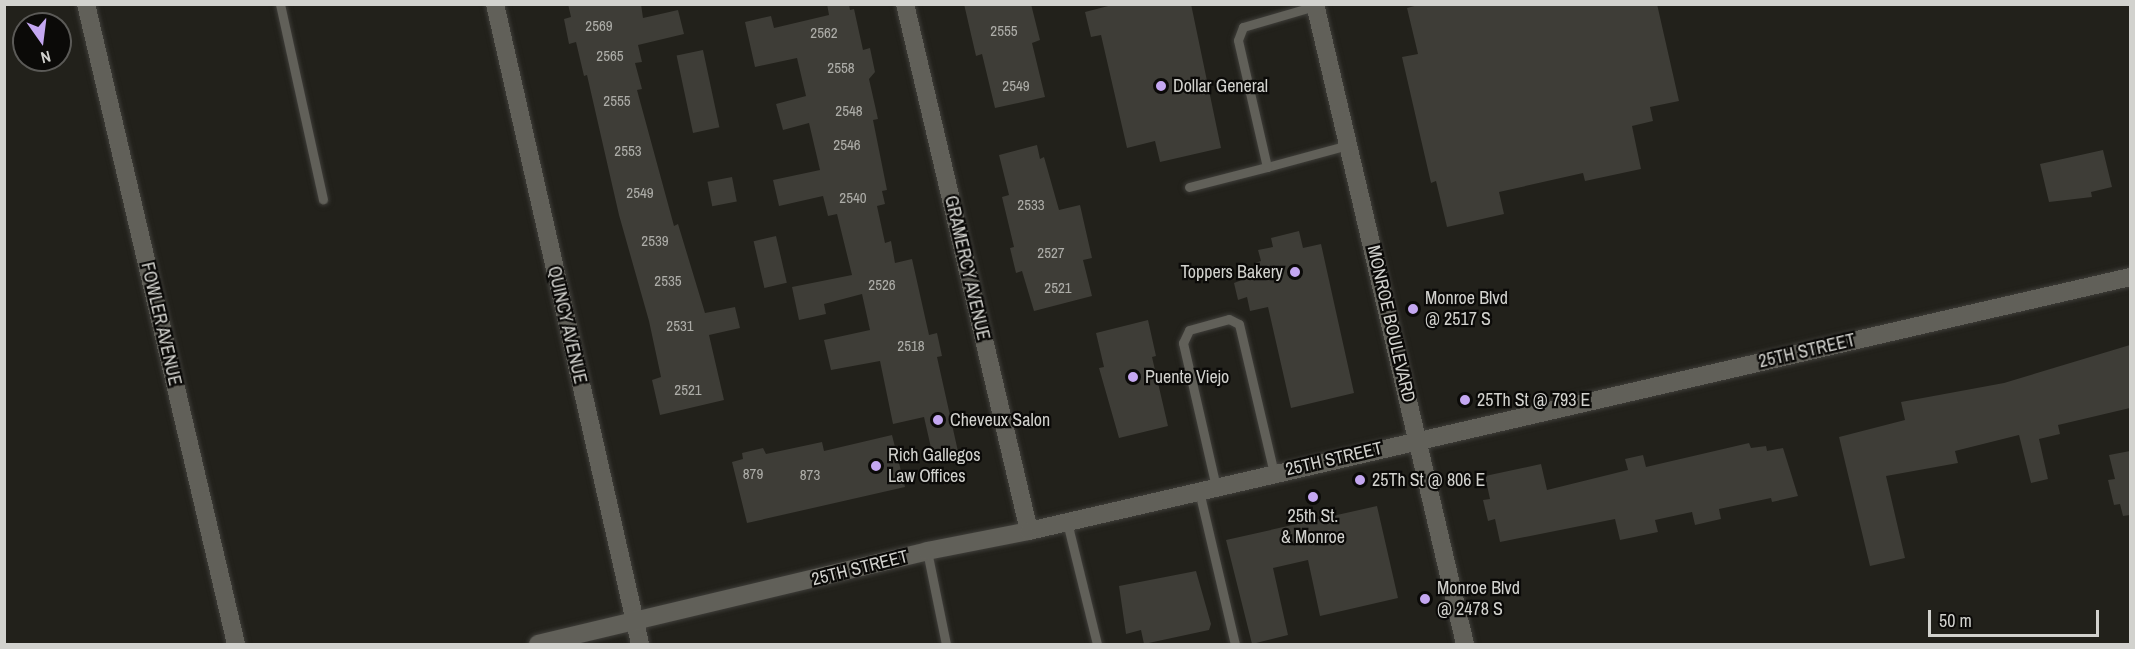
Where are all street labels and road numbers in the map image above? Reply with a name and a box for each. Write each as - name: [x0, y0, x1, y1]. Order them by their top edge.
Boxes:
- street label: GRAMERCY AVENUE: [940, 193, 994, 343]
- street label: MONROE BOULEVARD: [1362, 243, 1420, 405]
- street label: FOWLER AVENUE: [136, 260, 186, 388]
- street label: QUINCY AVENUE: [543, 264, 591, 386]
- street label: 25TH STREET: [1757, 329, 1857, 373]
- street label: 25TH STREET: [1284, 437, 1384, 481]
- street label: 25TH STREET: [810, 546, 910, 590]

